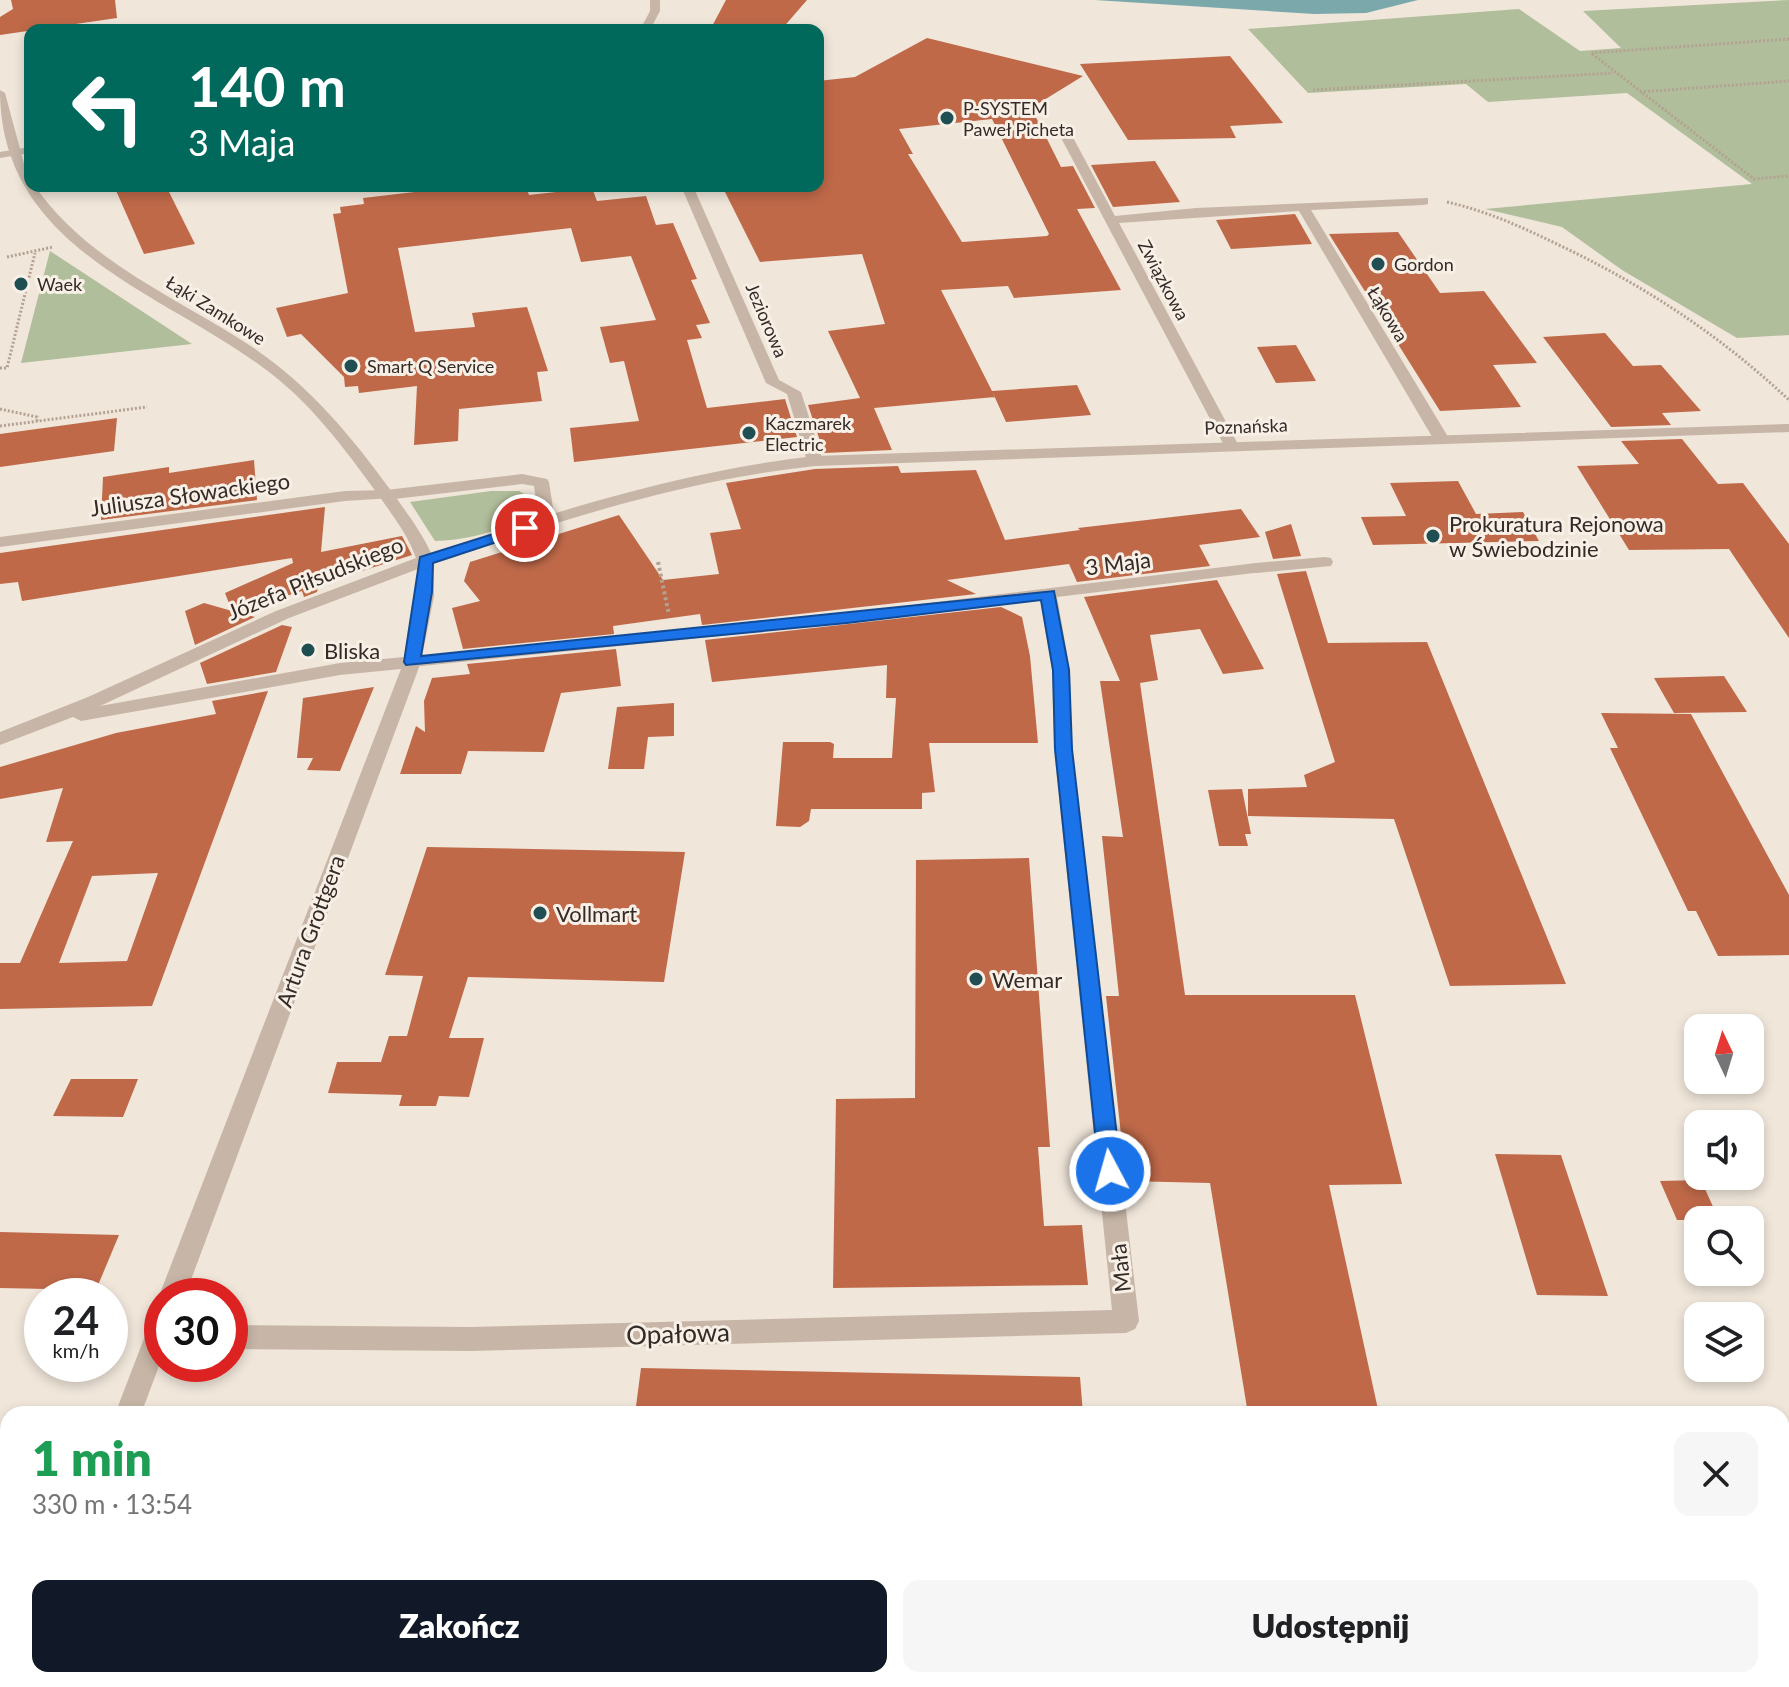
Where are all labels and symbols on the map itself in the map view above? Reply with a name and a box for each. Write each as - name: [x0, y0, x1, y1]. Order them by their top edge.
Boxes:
- place label: P-SYSTEM Paweł Picheta: [963, 97, 1074, 140]
- marker: P-SYSTEM Paweł Picheta: [938, 109, 956, 127]
- street label: Związkowa: [1134, 236, 1194, 324]
- place label: Gordon: [1394, 253, 1454, 275]
- marker: Gordon: [1369, 255, 1387, 273]
- street label: Łąki Zamkowe: [162, 271, 270, 349]
- place label: Waek: [37, 273, 83, 295]
- marker: Waek: [12, 275, 30, 293]
- street label: Jeziorowa: [742, 279, 792, 361]
- street label: Łąkowa: [1363, 283, 1413, 345]
- place label: Smart Q Service: [367, 355, 494, 377]
- marker: Smart Q Service: [342, 357, 360, 375]
- place label: Kaczmarek Electric: [765, 412, 852, 455]
- street label: Poznańska: [1204, 414, 1288, 438]
- marker: Kaczmarek Electric: [740, 424, 758, 442]
- street label: Juliusza Słowackiego: [88, 467, 292, 521]
- pin: [491, 494, 559, 562]
- place label: Prokuratura Rejonowa w Świebodzinie: [1449, 510, 1664, 562]
- marker: Prokuratura Rejonowa w Świebodzinie: [1424, 527, 1442, 545]
- street label: Józefa Piłsudskiego: [223, 530, 407, 626]
- street label: 3 Maja: [1084, 546, 1152, 580]
- place label: Bliska: [324, 637, 380, 664]
- marker: Bliska: [299, 641, 317, 659]
- street label: Artura Grottgera: [270, 851, 350, 1011]
- place label: Vollmart: [556, 900, 637, 927]
- marker: Vollmart: [531, 904, 549, 922]
- place label: Wemar: [992, 966, 1062, 993]
- marker: Wemar: [967, 970, 985, 988]
- north arrow: [1684, 1014, 1764, 1094]
- position arrow: [1068, 1129, 1152, 1213]
- street label: Mała: [1104, 1242, 1136, 1294]
- speed limit sign: 30: [144, 1278, 248, 1382]
- street label: Opałowa: [626, 1315, 730, 1351]

